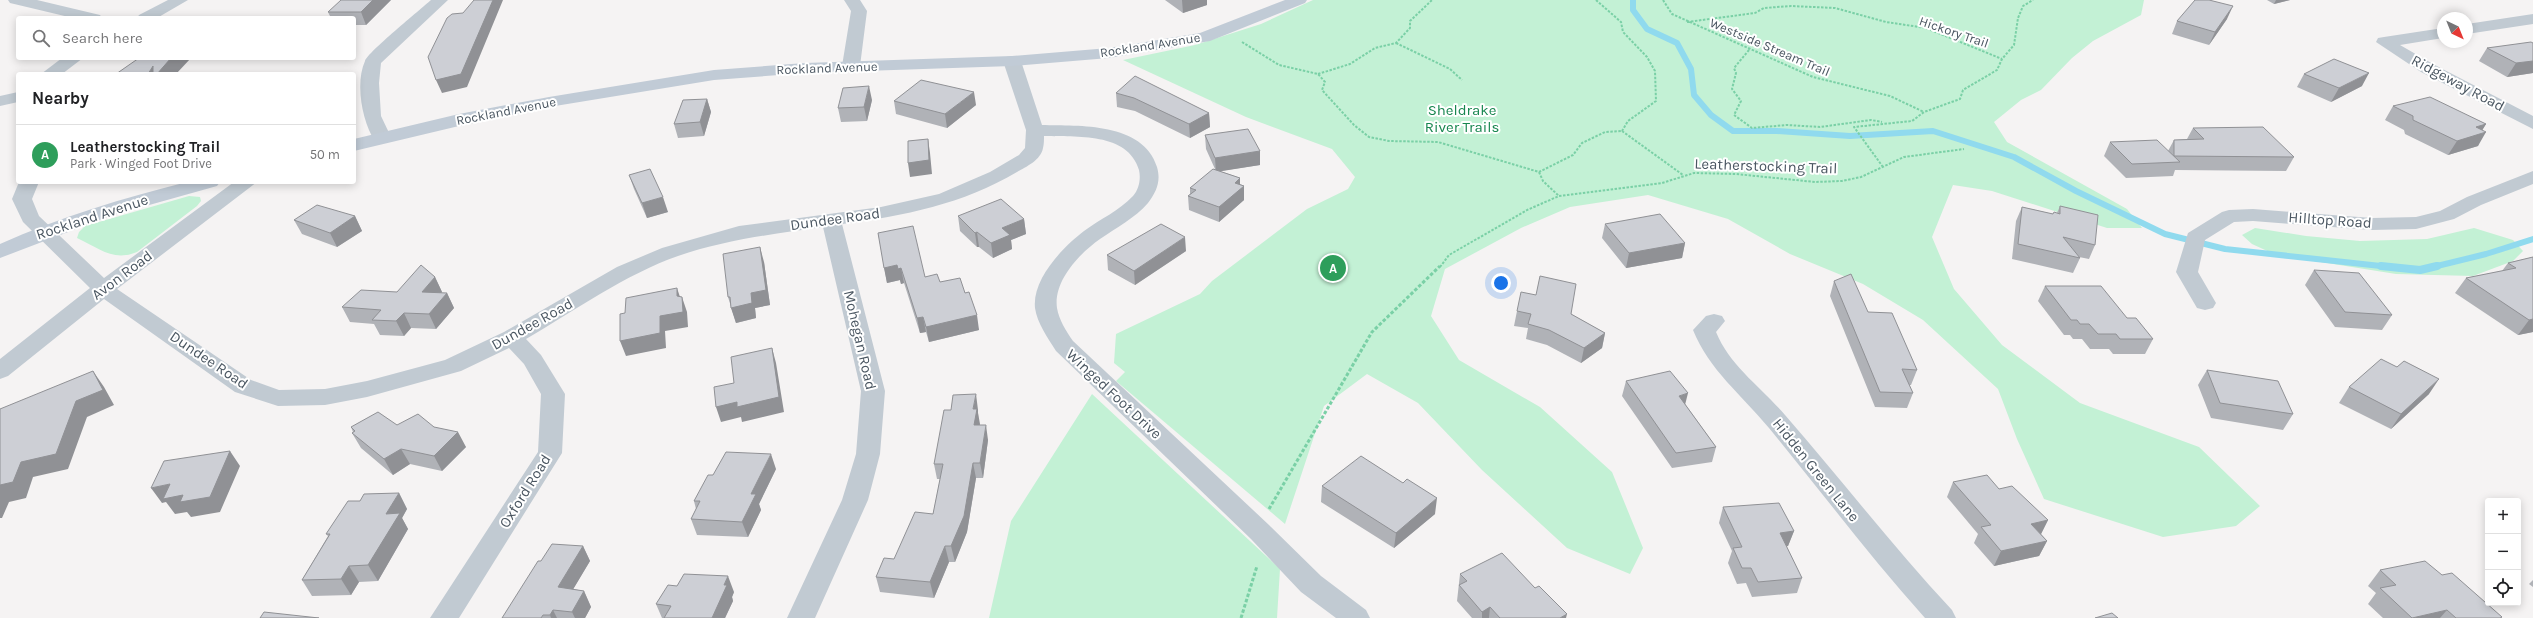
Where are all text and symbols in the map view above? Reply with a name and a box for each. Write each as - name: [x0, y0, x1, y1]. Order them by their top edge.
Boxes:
- north arrow: [2437, 12, 2473, 48]
- street label: Hickory Trail: [1917, 13, 1991, 51]
- street label: Westside Stream Trail: [1708, 15, 1832, 79]
- search box: [16, 16, 356, 60]
- icon: search: [30, 27, 52, 49]
- text: Search here: [62, 29, 143, 47]
- street label: Rockland Avenue: [1099, 30, 1202, 60]
- street label: Ridgeway Road: [2408, 51, 2508, 115]
- street label: Rockland Avenue: [776, 59, 878, 77]
- text: Nearby: [32, 88, 89, 108]
- street label: Rockland Avenue: [455, 94, 557, 128]
- park label: Sheldrake River Trails: [1425, 101, 1499, 136]
- text: Leatherstocking Trail: [70, 138, 220, 156]
- text: A: [41, 147, 49, 162]
- text: 50 m: [310, 147, 340, 162]
- street label: Leatherstocking Trail: [1694, 155, 1838, 177]
- text: Park · Winged Foot Drive: [70, 156, 212, 171]
- street label: Rockland Avenue: [34, 190, 150, 244]
- street label: Dundee Road: [789, 204, 881, 234]
- street label: Hilltop Road: [2288, 208, 2372, 232]
- street label: Avon Road: [88, 246, 156, 304]
- pin: A: [1320, 253, 1346, 283]
- your location: [1491, 273, 1511, 293]
- street label: Mohegan Road: [840, 289, 880, 391]
- street label: Dundee Road: [488, 294, 576, 354]
- street label: Dundee Road: [166, 327, 252, 393]
- street label: Winged Foot Drive: [1063, 345, 1165, 443]
- street label: Hidden Green Lane: [1769, 415, 1863, 525]
- street label: Oxford Road: [495, 451, 555, 531]
- map controls: [2485, 498, 2521, 606]
- button: +: [2485, 498, 2521, 534]
- button: −: [2485, 534, 2521, 570]
- button: locate: [2485, 570, 2521, 606]

